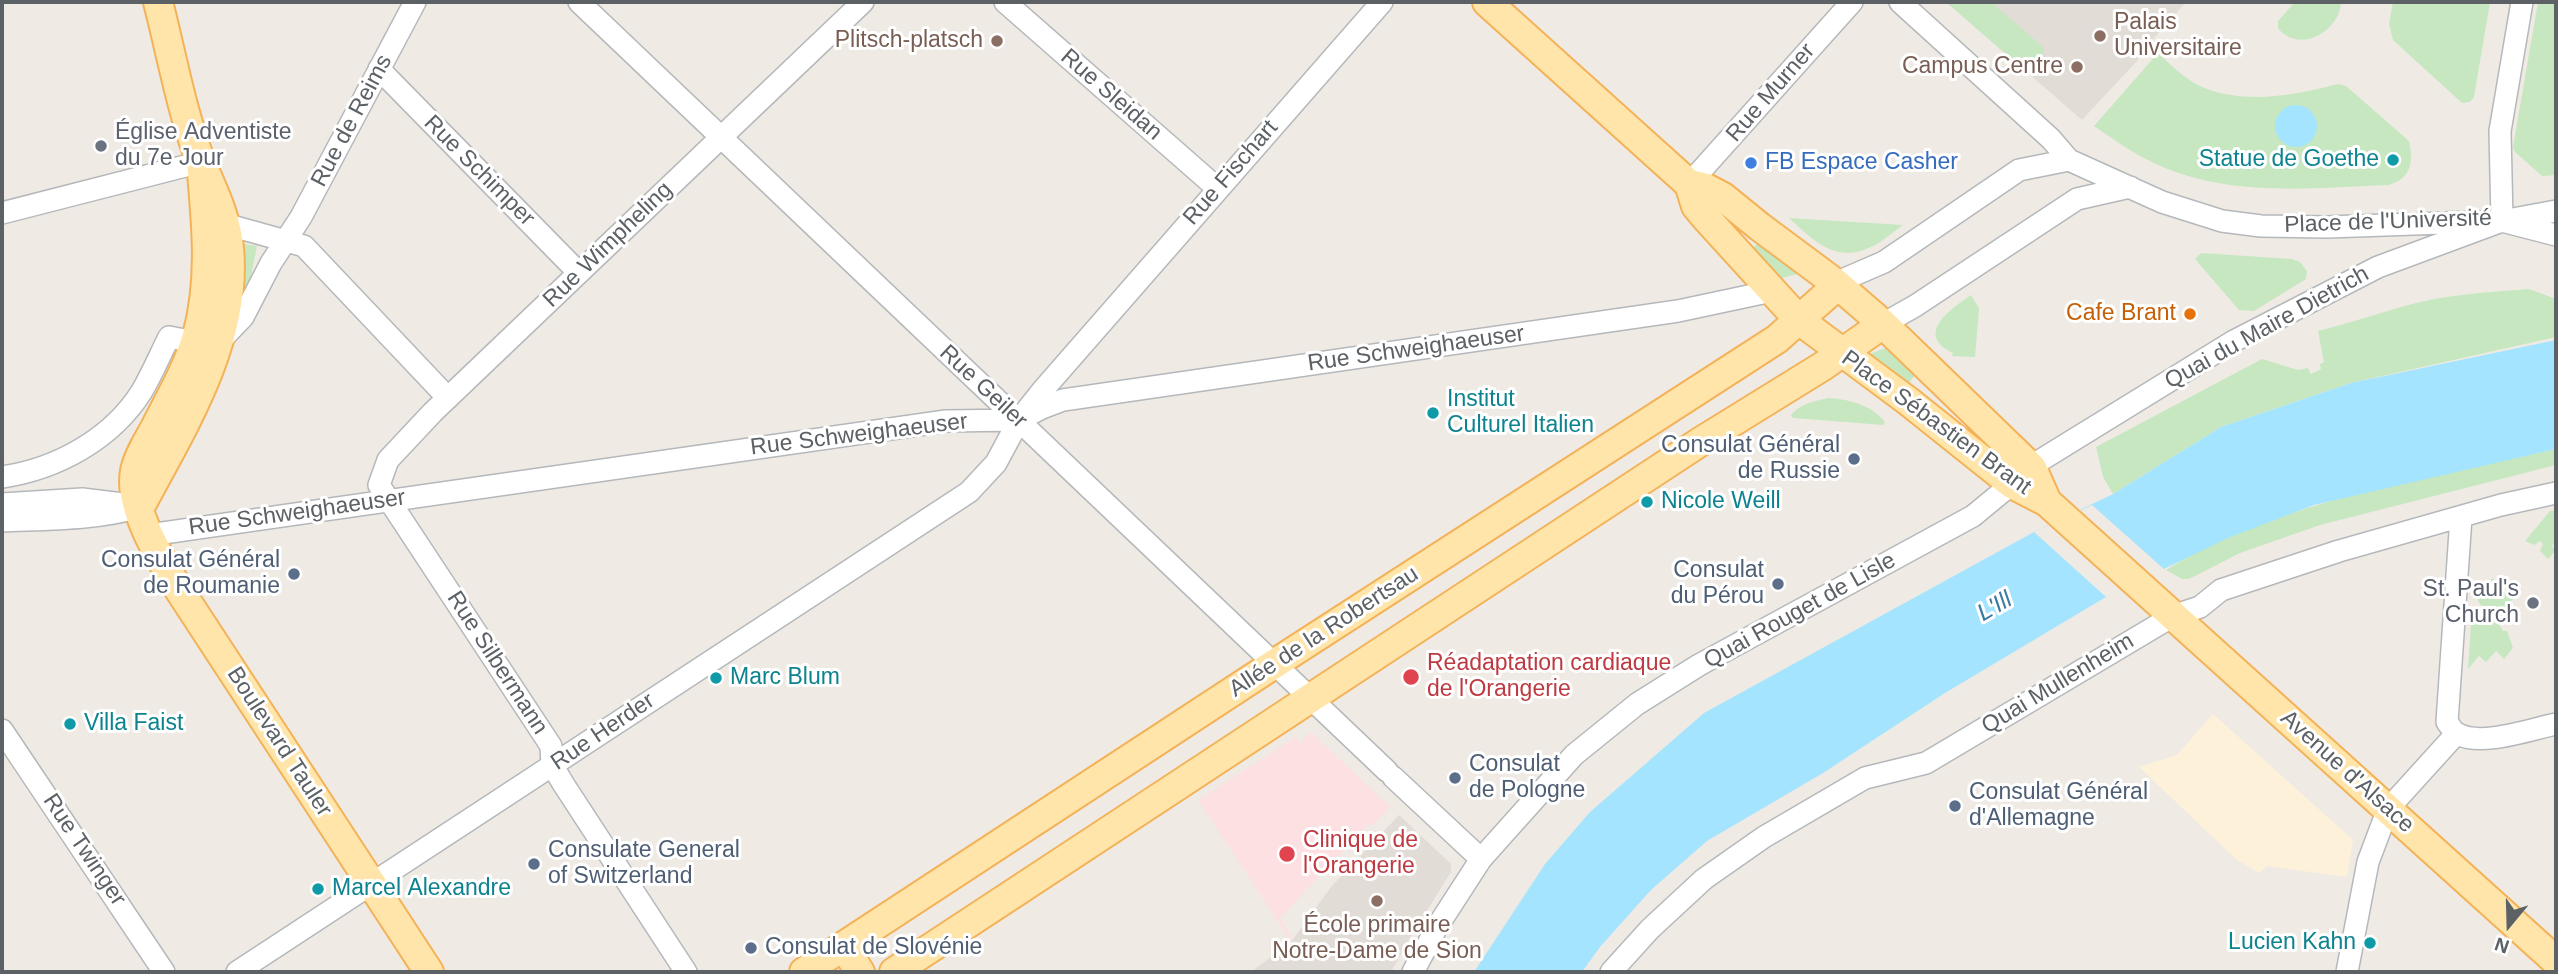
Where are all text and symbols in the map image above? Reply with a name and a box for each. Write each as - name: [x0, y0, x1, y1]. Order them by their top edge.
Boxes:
- place label: Palais Universitaire: [2114, 9, 2242, 63]
- place label: Plitsch-platsch: [835, 27, 983, 55]
- marker: Palais Universitaire: [2092, 28, 2108, 44]
- marker: Plitsch-platsch: [989, 33, 1005, 49]
- street label: Rue Murner: [1721, 38, 1821, 148]
- street label: Rue Sleidan: [1055, 43, 1167, 147]
- street label: Rue de Reims: [306, 50, 398, 192]
- place label: Campus Centre: [1902, 53, 2063, 81]
- marker: Campus Centre: [2069, 59, 2085, 75]
- street label: Rue Schimper: [418, 110, 540, 232]
- street label: Rue Fischart: [1178, 115, 1284, 231]
- place label: Église Adventiste du 7e Jour: [115, 119, 291, 173]
- marker: Église Adventiste du 7e Jour: [93, 138, 109, 154]
- place label: Statue de Goethe: [2199, 146, 2379, 174]
- place label: FB Espace Casher: [1765, 149, 1958, 177]
- marker: Statue de Goethe: [2385, 152, 2401, 168]
- marker: FB Espace Casher: [1743, 155, 1759, 171]
- street label: Rue Wimpheling: [538, 176, 678, 314]
- street label: Place de l'Université: [2284, 205, 2492, 239]
- street label: Quai du Maire Dietrich: [2160, 260, 2374, 396]
- place label: Cafe Brant: [2066, 300, 2176, 328]
- marker: Cafe Brant: [2182, 306, 2198, 322]
- street label: Rue Schweighaeuser: [1306, 320, 1526, 378]
- street label: Rue Geiler: [933, 339, 1033, 435]
- street label: Place Sébastien Brant: [1836, 345, 2036, 501]
- place label: Institut Culturel Italien: [1447, 386, 1594, 440]
- marker: Institut Culturel Italien: [1425, 405, 1441, 421]
- street label: Rue Schweighaeuser: [749, 408, 969, 462]
- place label: Consulat Général de Russie: [1661, 432, 1840, 486]
- marker: Consulat Général de Russie: [1846, 451, 1862, 467]
- street label: Rue Schweighaeuser: [187, 484, 407, 542]
- place label: Nicole Weill: [1661, 488, 1781, 516]
- marker: Nicole Weill: [1639, 494, 1655, 510]
- place label: Consulat Général de Roumanie: [101, 547, 280, 601]
- street label: Quai Rouget de Lisle: [1699, 547, 1901, 675]
- place label: Consulat du Pérou: [1671, 557, 1764, 611]
- street label: Allée de la Robertsau: [1224, 561, 1424, 703]
- marker: Consulat Général de Roumanie: [286, 566, 302, 582]
- marker: Consulat du Pérou: [1770, 576, 1786, 592]
- place label: St. Paul's Church: [2423, 576, 2519, 630]
- street label: Rue Silbermann: [441, 586, 553, 740]
- water label: L'Ill: [1973, 586, 2017, 628]
- marker: St. Paul's Church: [2525, 595, 2541, 611]
- street label: Quai Mullenheim: [1977, 628, 2139, 740]
- place label: Réadaptation cardiaque de l'Orangerie: [1427, 650, 1671, 704]
- street label: Boulevard Tauler: [220, 662, 338, 822]
- place label: Marc Blum: [730, 664, 840, 692]
- marker: Réadaptation cardiaque de l'Orangerie: [1401, 667, 1421, 687]
- marker: Marc Blum: [708, 670, 724, 686]
- street label: Rue Herder: [546, 687, 660, 777]
- street label: Avenue d'Alsace: [2275, 705, 2419, 839]
- place label: Villa Faist: [84, 710, 183, 738]
- marker: Villa Faist: [62, 716, 78, 732]
- place label: Consulat de Pologne: [1469, 751, 1585, 805]
- marker: Consulat de Pologne: [1447, 770, 1463, 786]
- place label: Consulat Général d'Allemagne: [1969, 779, 2148, 833]
- street label: Rue Twinger: [36, 789, 132, 911]
- marker: Consulat Général d'Allemagne: [1947, 798, 1963, 814]
- place label: Clinique de l'Orangerie: [1303, 827, 1418, 881]
- place label: Consulate General of Switzerland: [548, 837, 740, 891]
- marker: Clinique de l'Orangerie: [1277, 844, 1297, 864]
- marker: Consulate General of Switzerland: [526, 856, 542, 872]
- place label: Marcel Alexandre: [332, 875, 511, 903]
- marker: Marcel Alexandre: [310, 881, 326, 897]
- north arrow: [2474, 890, 2544, 960]
- marker: École primaire Notre-Dame de Sion: [1369, 893, 1385, 909]
- place label: École primaire Notre-Dame de Sion: [1272, 912, 1482, 966]
- place label: Lucien Kahn: [2228, 929, 2356, 957]
- text: N: [2492, 933, 2512, 957]
- place label: Consulat de Slovénie: [765, 934, 982, 962]
- marker: Lucien Kahn: [2362, 935, 2378, 951]
- marker: Consulat de Slovénie: [743, 940, 759, 956]

